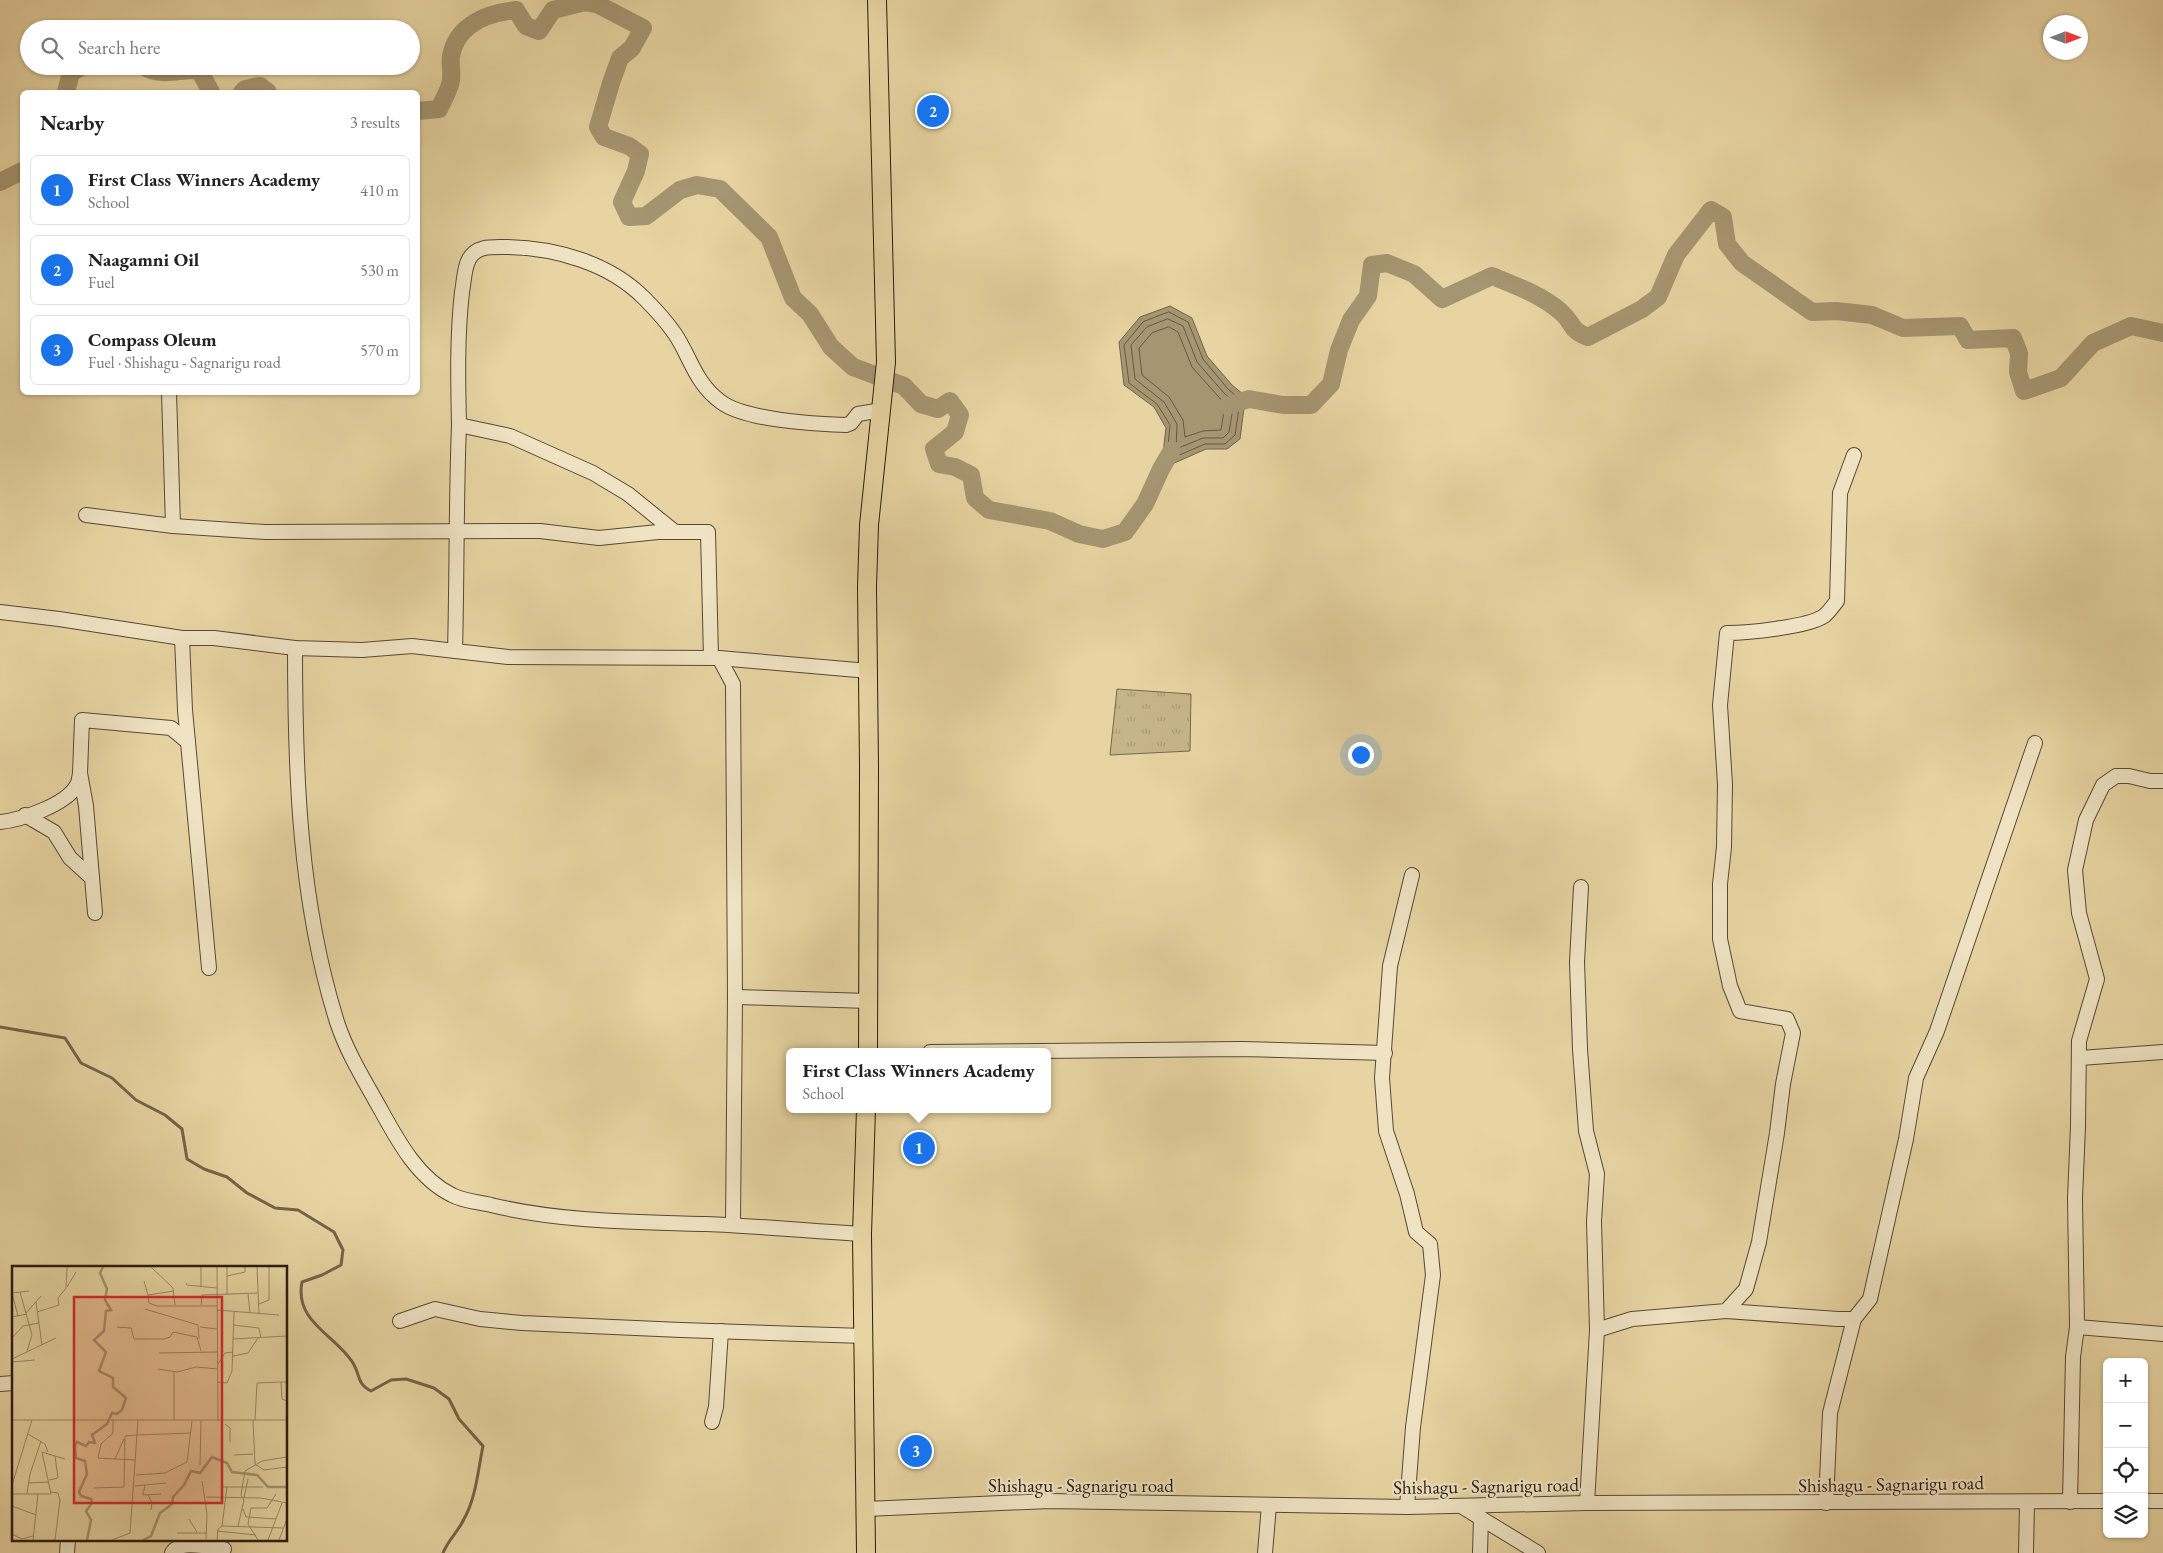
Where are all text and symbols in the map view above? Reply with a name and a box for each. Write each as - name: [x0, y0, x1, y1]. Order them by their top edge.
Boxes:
- north arrow: [2043, 15, 2088, 60]
- search box: [20, 20, 420, 75]
- icon: search: [38, 34, 66, 62]
- text: Search here: [78, 35, 160, 60]
- pin: 2: [917, 92, 949, 130]
- text: Nearby: [40, 109, 104, 136]
- text: 3 results: [350, 112, 400, 133]
- text: First Class Winners Academy: [88, 167, 320, 192]
- text: 1: [53, 180, 61, 201]
- text: 410 m: [360, 180, 399, 201]
- text: School: [88, 192, 130, 213]
- text: Naagamni Oil: [88, 247, 199, 272]
- text: 2: [53, 260, 61, 281]
- text: 530 m: [360, 260, 399, 281]
- text: Fuel: [88, 272, 115, 293]
- text: Compass Oleum: [88, 327, 217, 352]
- text: 3: [53, 340, 61, 361]
- text: 570 m: [360, 340, 399, 361]
- text: Fuel · Shishagu - Sagnarigu road: [88, 352, 281, 373]
- your location: [1348, 742, 1374, 768]
- popup: [786, 1048, 1051, 1113]
- text: First Class Winners Academy: [802, 1058, 1035, 1083]
- text: School: [802, 1083, 844, 1104]
- pin: 1: [903, 1129, 935, 1167]
- inset map: [12, 1266, 288, 1540]
- map controls: [2103, 1358, 2148, 1538]
- button: +: [2103, 1358, 2148, 1403]
- button: −: [2103, 1403, 2148, 1448]
- pin: 3: [900, 1432, 932, 1470]
- button: locate: [2103, 1448, 2148, 1493]
- street label: Shishagu - Sagnarigu road: [1798, 1470, 1984, 1498]
- street label: Shishagu - Sagnarigu road: [1393, 1472, 1579, 1500]
- street label: Shishagu - Sagnarigu road: [988, 1473, 1174, 1498]
- button: layers: [2103, 1493, 2148, 1538]

